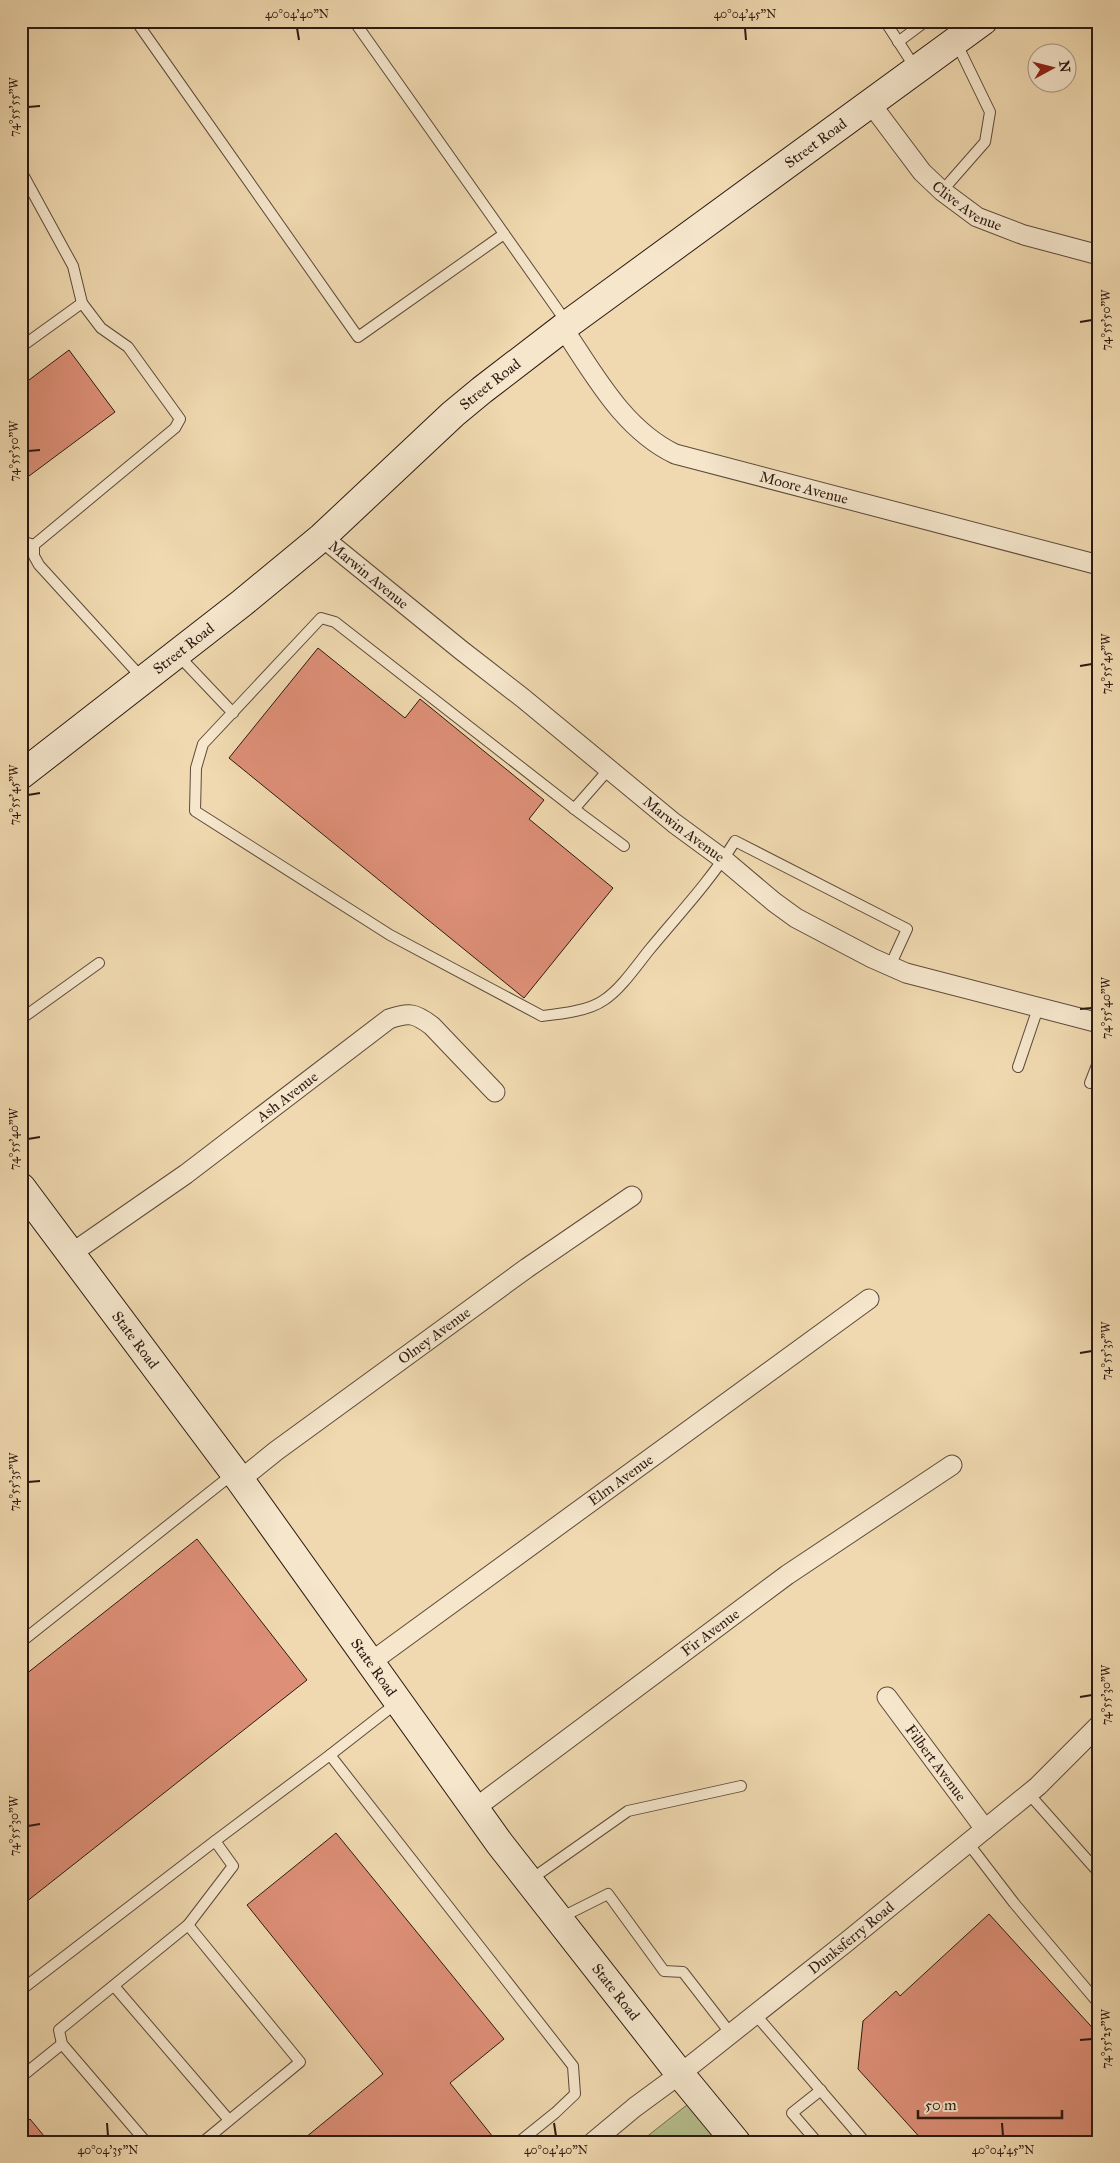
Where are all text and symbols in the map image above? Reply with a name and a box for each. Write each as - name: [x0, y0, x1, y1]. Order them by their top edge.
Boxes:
- text: 40°04'40"N: [265, 7, 329, 21]
- text: 40°04'45"N: [714, 7, 776, 21]
- north arrow: [1028, 42, 1078, 92]
- text: N: [1055, 60, 1074, 74]
- text: 74°55'55"W: [7, 77, 21, 137]
- street label: Street Road: [781, 114, 851, 172]
- street label: Clive Avenue: [928, 177, 1004, 235]
- text: 74°55'50"W: [1099, 289, 1113, 350]
- street label: Street Road: [456, 354, 524, 414]
- text: 74°55'50"W: [7, 420, 21, 481]
- street label: Moore Avenue: [758, 468, 850, 508]
- street label: Marwin Avenue: [325, 537, 412, 613]
- street label: Street Road: [149, 619, 218, 678]
- text: 74°55'45"W: [1099, 633, 1113, 694]
- text: 74°55'45"W: [7, 764, 21, 825]
- street label: Marwin Avenue: [639, 792, 728, 866]
- text: 74°55'40"W: [1099, 976, 1113, 1039]
- street label: Ash Avenue: [252, 1068, 321, 1126]
- text: 74°55'40"W: [7, 1107, 21, 1170]
- street label: Olney Avenue: [394, 1303, 474, 1368]
- street label: State Road: [108, 1308, 163, 1373]
- text: 74°55'35"W: [1099, 1321, 1113, 1380]
- street label: Elm Avenue: [585, 1450, 657, 1510]
- text: 74°55'35"W: [7, 1452, 21, 1511]
- street label: Fir Avenue: [678, 1605, 743, 1660]
- street label: State Road: [347, 1635, 401, 1700]
- text: 74°55'30"W: [1099, 1664, 1113, 1725]
- street label: Filbert Avenue: [902, 1721, 970, 1805]
- text: 74°55'30"W: [7, 1795, 21, 1856]
- street label: Dunksferry Road: [804, 1898, 898, 1978]
- street label: State Road: [588, 1960, 644, 2024]
- text: 74°55'25"W: [1099, 2009, 1113, 2069]
- scale bar: [918, 2088, 1061, 2120]
- text: 50 m: [925, 2096, 957, 2114]
- text: 40°04'35"N: [78, 2143, 138, 2157]
- text: 40°04'40"N: [524, 2143, 588, 2157]
- text: 40°04'45"N: [972, 2143, 1034, 2157]

